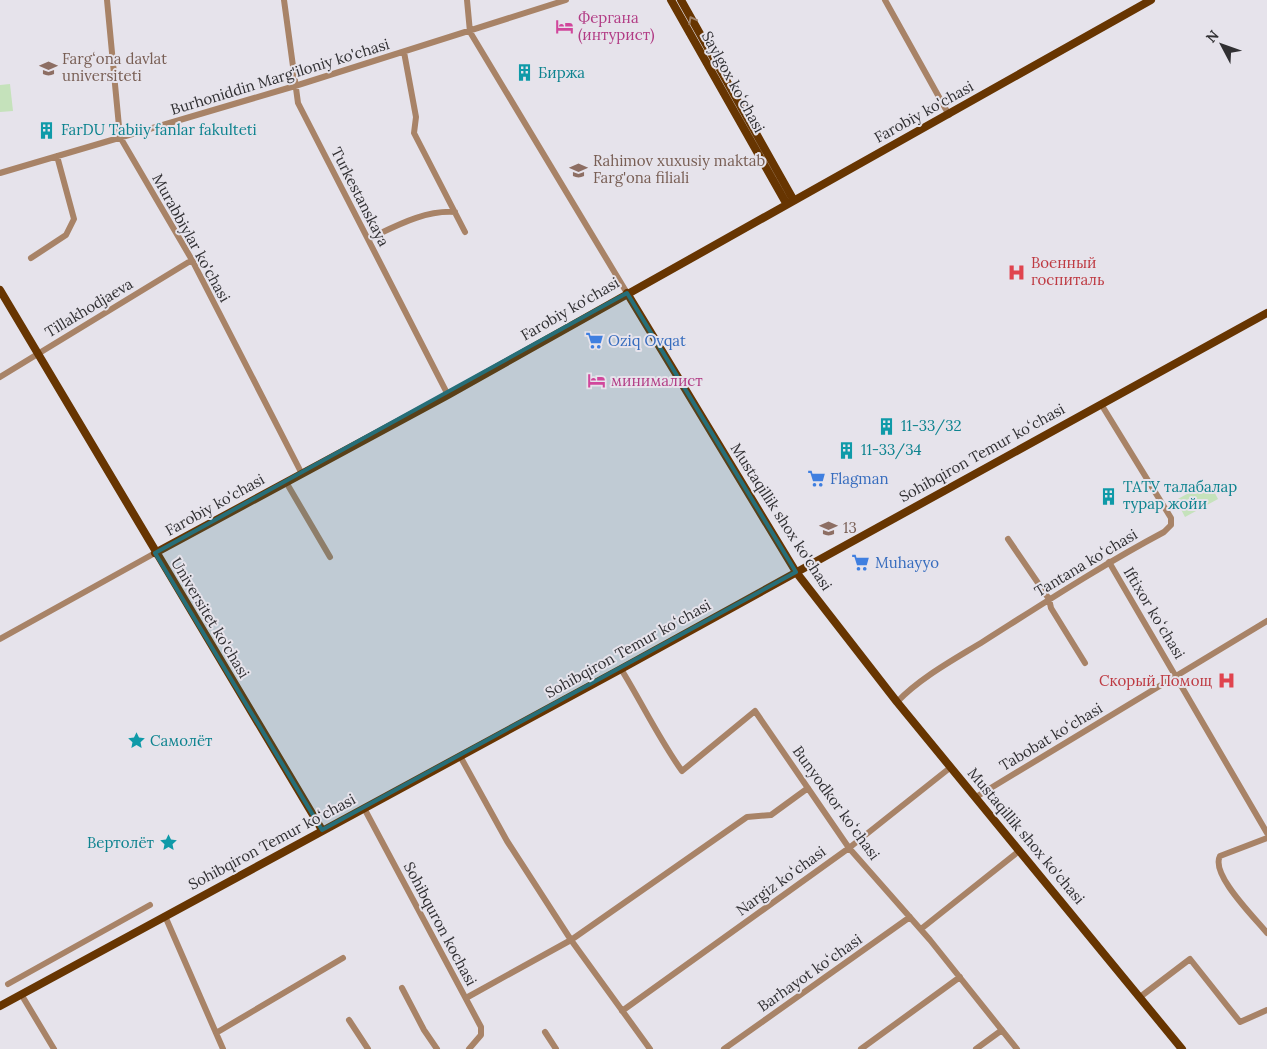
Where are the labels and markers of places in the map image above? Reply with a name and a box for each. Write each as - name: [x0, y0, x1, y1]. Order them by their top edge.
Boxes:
- place label: Фергана (интурист): [578, 8, 655, 45]
- hotel icon: Фергана (интурист): [554, 17, 574, 37]
- place label: Fargʻona davlat universiteti: [62, 49, 167, 85]
- school or university icon: Fargʻona davlat universiteti: [38, 58, 58, 78]
- building icon: Биржа: [514, 63, 534, 83]
- place label: Биржа: [538, 63, 585, 82]
- building icon: FarDU Tabiiy fanlar fakulteti: [37, 120, 57, 140]
- place label: FarDU Tabiiy fanlar fakulteti: [61, 120, 257, 139]
- place label: Rahimov xuxusiy maktab Farg'ona filiali: [593, 151, 766, 187]
- school or university icon: Rahimov xuxusiy maktab Farg'ona filiali: [569, 160, 589, 180]
- place label: Военный госпиталь: [1031, 253, 1105, 289]
- hospital icon: Военный госпиталь: [1007, 262, 1027, 282]
- supermarket icon: Oziq Ovqat: [584, 331, 604, 351]
- place label: Oziq Ovqat: [608, 331, 686, 350]
- hotel icon: минималист: [587, 371, 607, 391]
- place label: минималист: [611, 371, 703, 390]
- building icon: 11-33/32: [877, 416, 897, 436]
- place label: 11-33/32: [901, 416, 962, 436]
- building icon: 11-33/34: [837, 440, 857, 460]
- place label: 11-33/34: [861, 440, 922, 460]
- supermarket icon: Flagman: [806, 469, 826, 489]
- place label: Flagman: [830, 469, 889, 488]
- place label: ТАТУ талабалар турар жойи: [1123, 477, 1237, 513]
- building icon: ТАТУ талабалар турар жойи: [1099, 486, 1119, 506]
- school or university icon: 13: [819, 518, 839, 538]
- place label: 13: [843, 518, 857, 537]
- supermarket icon: Muhayyo: [851, 553, 871, 573]
- place label: Muhayyo: [875, 553, 939, 572]
- place label: Скорый Помощ: [1099, 671, 1212, 690]
- hospital icon: Скорый Помощ: [1216, 671, 1236, 691]
- place icon: Самолёт: [126, 731, 146, 751]
- place label: Самолёт: [150, 731, 213, 750]
- place label: Вертолёт: [87, 833, 155, 852]
- place icon: Вертолёт: [158, 833, 178, 853]

